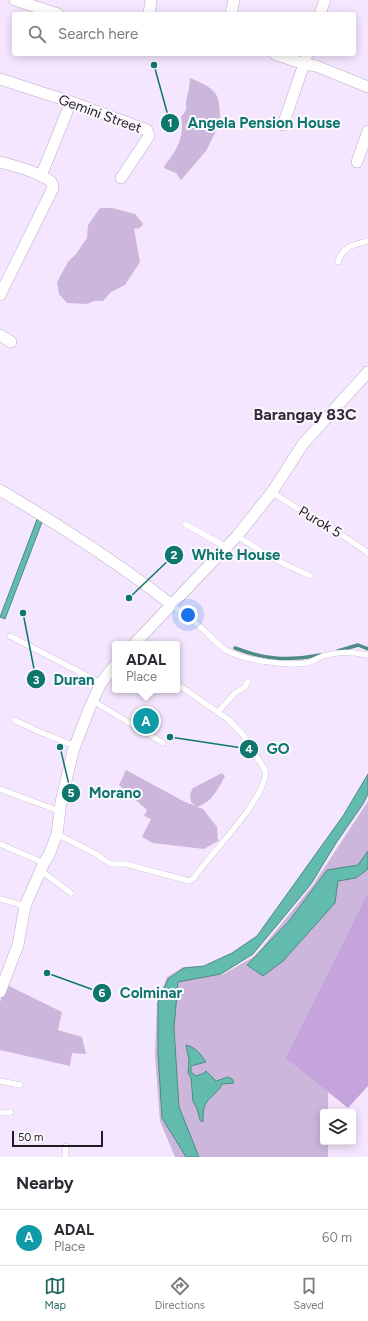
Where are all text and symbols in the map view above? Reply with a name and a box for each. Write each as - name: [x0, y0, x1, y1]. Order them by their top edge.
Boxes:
- search box: [12, 12, 356, 56]
- icon: search: [26, 23, 48, 45]
- text: Search here: [58, 25, 138, 43]
- street label: Gemini Street: [56, 91, 144, 137]
- callout: Angela Pension House: [160, 109, 349, 136]
- text: Angela Pension House: [187, 114, 341, 132]
- text: 1: [167, 116, 173, 130]
- district label: Barangay 83C: [253, 405, 357, 424]
- street label: Purok 5: [295, 503, 345, 541]
- callout: White House: [164, 541, 289, 568]
- text: White House: [192, 546, 281, 564]
- text: 2: [171, 548, 178, 562]
- your location: [178, 605, 198, 625]
- popup: [112, 641, 180, 693]
- text: ADAL: [126, 651, 166, 669]
- callout: Duran: [26, 666, 103, 693]
- text: Place: [126, 669, 157, 684]
- text: Duran: [53, 671, 95, 689]
- text: 3: [33, 673, 40, 687]
- pin: A: [133, 706, 159, 736]
- callout: GO: [239, 735, 298, 762]
- text: GO: [267, 740, 290, 758]
- text: 4: [245, 742, 253, 756]
- callout: Morano: [61, 779, 149, 806]
- text: Morano: [89, 784, 142, 802]
- text: 5: [68, 786, 75, 800]
- callout: Colminar: [92, 979, 190, 1006]
- text: Colminar: [120, 984, 183, 1002]
- text: 6: [99, 986, 106, 1000]
- map controls: [320, 1109, 356, 1145]
- button: layers: [320, 1109, 356, 1145]
- scale bar: [12, 1129, 103, 1148]
- text: 50 m: [18, 1131, 43, 1144]
- text: Nearby: [16, 1173, 74, 1193]
- text: ADAL: [54, 1221, 94, 1239]
- text: A: [24, 1230, 34, 1245]
- text: 60 m: [322, 1230, 352, 1245]
- text: Place: [54, 1239, 85, 1254]
- tab: Map: [44, 1275, 66, 1312]
- tab: Directions: [155, 1275, 205, 1312]
- tab: Saved: [293, 1275, 324, 1312]

